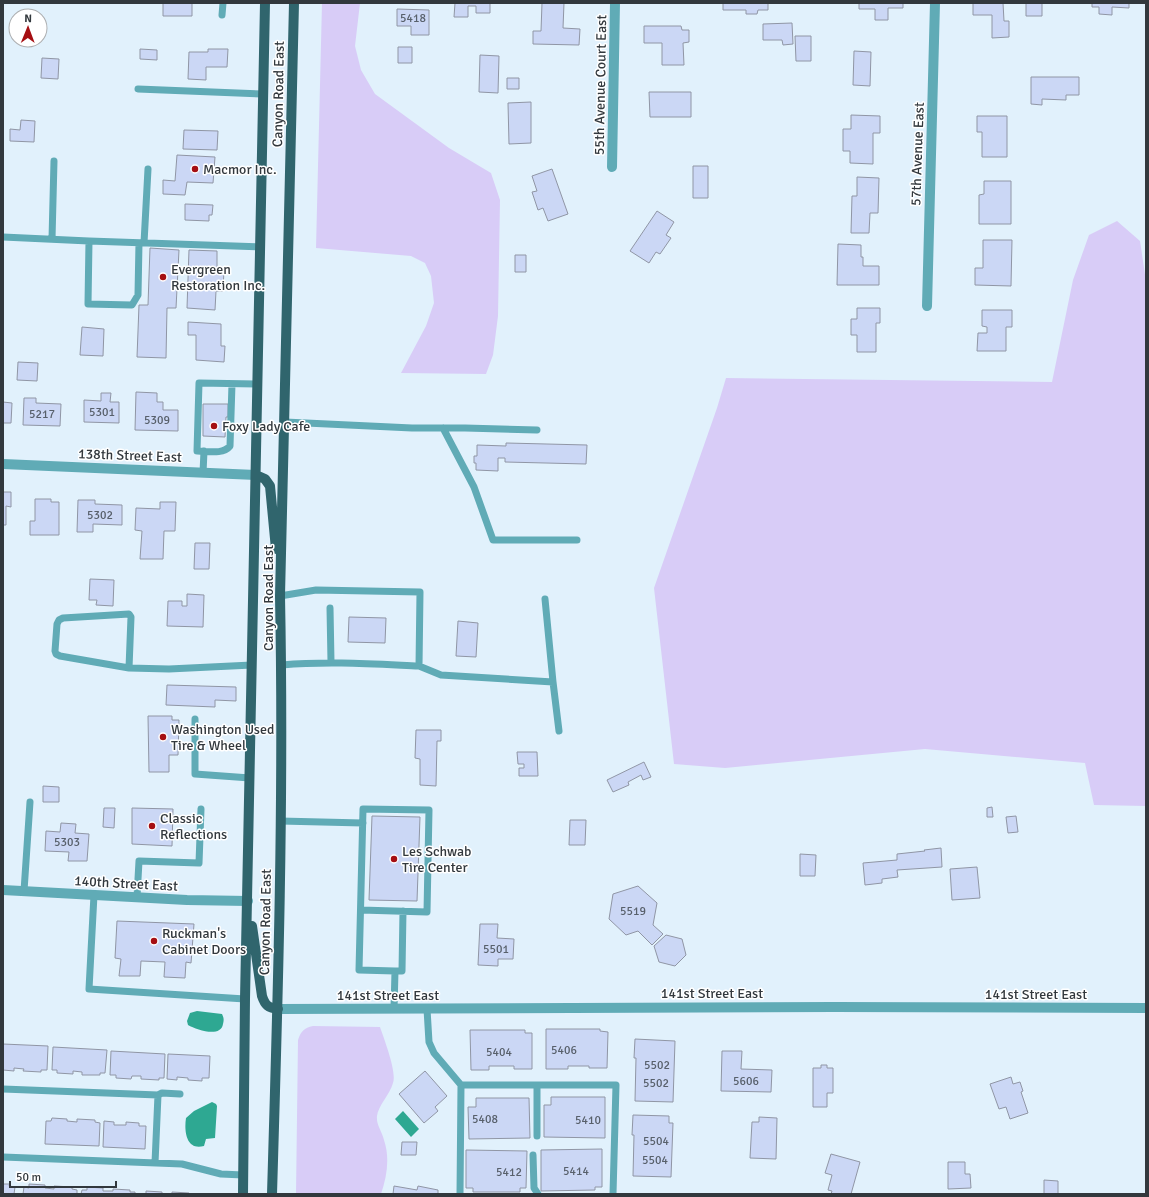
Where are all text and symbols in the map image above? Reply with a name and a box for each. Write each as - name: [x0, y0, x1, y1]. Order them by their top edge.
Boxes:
- north arrow: [8, 8, 48, 48]
- house number: 5418: [400, 11, 426, 26]
- text: N: [24, 12, 32, 25]
- street label: 55th Avenue Court East: [591, 15, 610, 155]
- street label: Canyon Road East: [269, 41, 288, 147]
- street label: 57th Avenue East: [907, 102, 928, 206]
- place label: Macmor Inc.: [203, 161, 277, 178]
- marker: Macmor Inc.: [190, 164, 200, 174]
- place label: Evergreen Restoration Inc.: [171, 261, 265, 294]
- marker: Evergreen Restoration Inc.: [158, 272, 168, 282]
- house number: 5301: [89, 405, 115, 420]
- house number: 5217: [29, 407, 55, 422]
- house number: 5309: [144, 413, 170, 428]
- place label: Foxy Lady Cafe: [222, 418, 310, 435]
- marker: Foxy Lady Cafe: [209, 421, 219, 431]
- street label: 138th Street East: [78, 445, 182, 466]
- house number: 5302: [87, 508, 113, 523]
- street label: Canyon Road East: [260, 545, 277, 651]
- place label: Washington Used Tire & Wheel: [171, 721, 274, 754]
- marker: Washington Used Tire & Wheel: [158, 732, 168, 742]
- place label: Classic Reflections: [160, 810, 227, 843]
- marker: Classic Reflections: [147, 821, 157, 831]
- house number: 5303: [54, 835, 80, 850]
- place label: Les Schwab Tire Center: [402, 843, 471, 876]
- marker: Les Schwab Tire Center: [389, 854, 399, 864]
- street label: Canyon Road East: [256, 869, 275, 975]
- street label: 140th Street East: [74, 872, 178, 895]
- house number: 5519: [620, 904, 646, 919]
- place label: Ruckman's Cabinet Doors: [162, 925, 246, 958]
- marker: Ruckman's Cabinet Doors: [149, 936, 159, 946]
- house number: 5501: [483, 942, 509, 957]
- street label: 141st Street East: [661, 985, 763, 1002]
- street label: 141st Street East: [985, 986, 1087, 1003]
- street label: 141st Street East: [337, 987, 439, 1004]
- house number: 5406: [551, 1043, 577, 1058]
- house number: 5404: [486, 1045, 512, 1060]
- house number: 5502: [644, 1058, 670, 1073]
- house number: 5606: [733, 1074, 759, 1089]
- house number: 5502: [643, 1076, 669, 1091]
- house number: 5408: [472, 1112, 498, 1127]
- house number: 5410: [575, 1113, 601, 1128]
- house number: 5504: [643, 1134, 669, 1149]
- house number: 5504: [642, 1153, 668, 1168]
- scale bar: [10, 1163, 116, 1189]
- house number: 5414: [563, 1164, 589, 1179]
- house number: 5412: [496, 1165, 522, 1180]
- text: 50 m: [16, 1170, 41, 1185]

